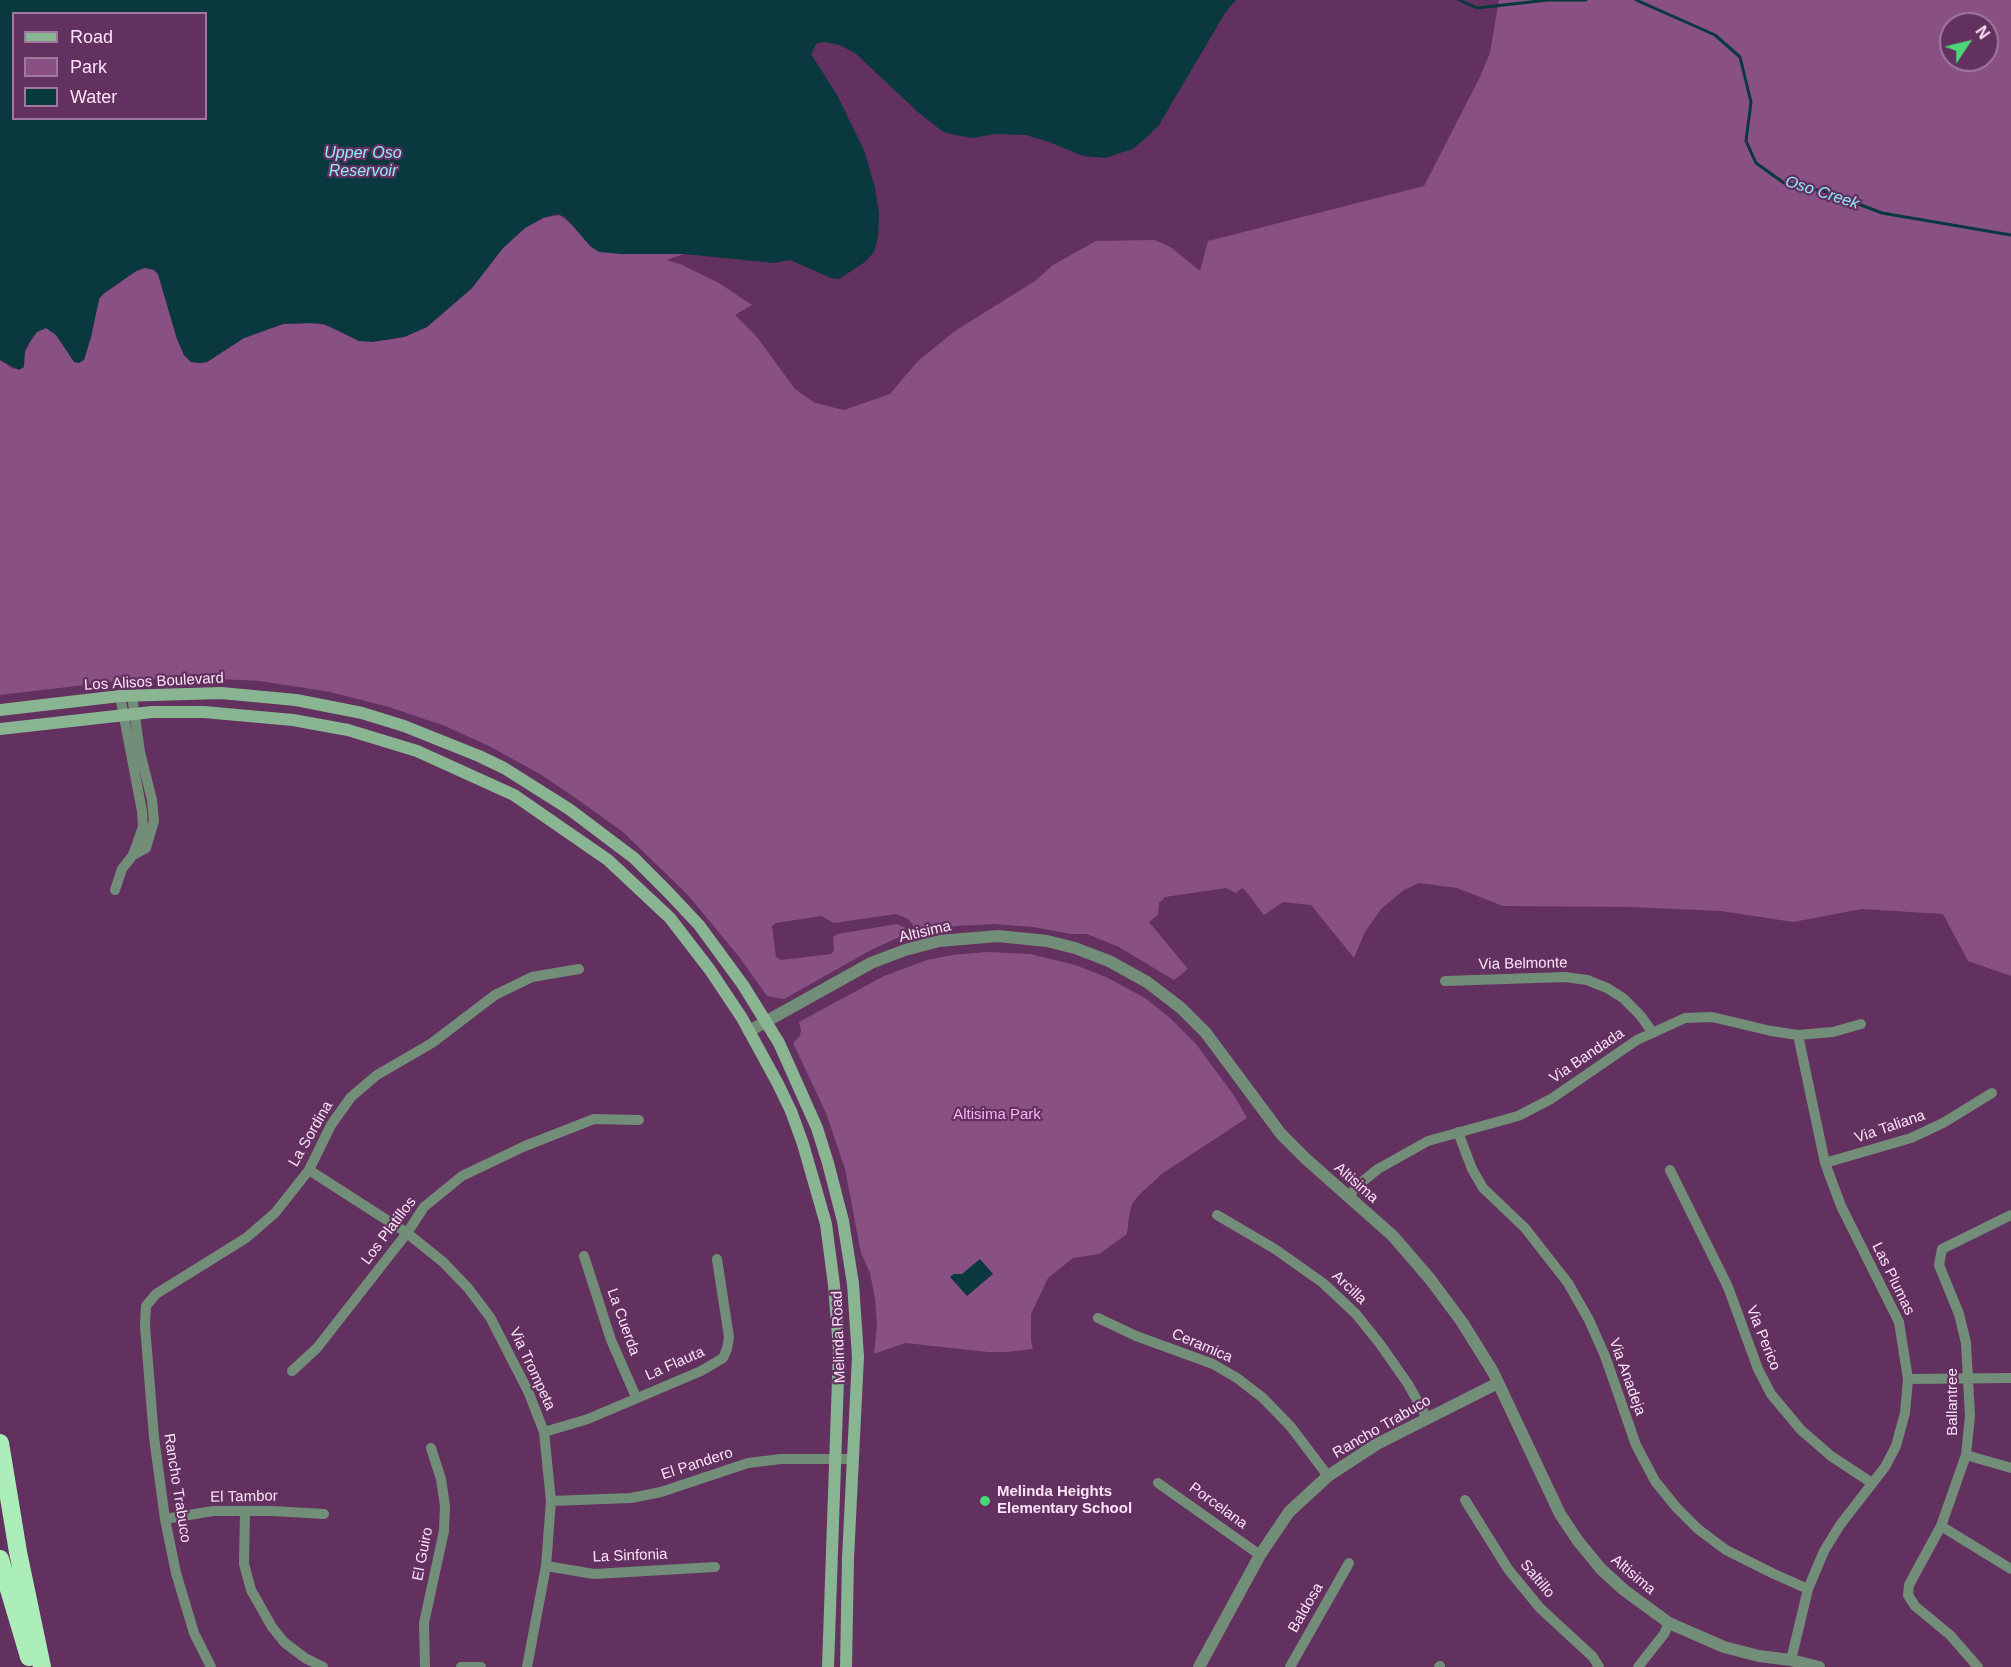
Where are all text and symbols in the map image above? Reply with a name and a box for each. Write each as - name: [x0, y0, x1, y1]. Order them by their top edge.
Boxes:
- legend: [12, 12, 207, 120]
- north arrow: [1939, 12, 1999, 72]
- text: N: [1972, 23, 1993, 42]
- text: Road: [70, 27, 113, 47]
- text: Park: [70, 57, 107, 77]
- text: Water: [70, 87, 117, 107]
- water label: Upper Oso Reservoir: [324, 144, 402, 182]
- water label: Oso Creek: [1783, 172, 1861, 214]
- street label: Los Alisos Boulevard: [84, 669, 224, 695]
- street label: Altisima: [897, 917, 953, 947]
- street label: Via Belmonte: [1478, 954, 1568, 974]
- street label: Via Bandada: [1546, 1025, 1628, 1087]
- street label: La Sordina: [285, 1098, 337, 1170]
- park label: Altisima Park: [953, 1106, 1041, 1124]
- street label: Via Taliana: [1853, 1107, 1927, 1147]
- street label: Altisima: [1330, 1159, 1382, 1207]
- street label: Los Platillos: [358, 1194, 420, 1268]
- street label: Las Plumas: [1868, 1240, 1918, 1318]
- street label: Arcilla: [1328, 1267, 1370, 1309]
- street label: La Cuerda: [603, 1286, 643, 1358]
- street label: Melinda Road: [828, 1290, 850, 1384]
- street label: Via Perico: [1742, 1303, 1784, 1373]
- street label: Via Trompeta: [505, 1325, 559, 1413]
- street label: Ceramica: [1169, 1325, 1235, 1367]
- street label: Via Anadeja: [1605, 1336, 1649, 1418]
- street label: La Flauta: [643, 1343, 707, 1385]
- street label: Ballantree: [1944, 1368, 1962, 1436]
- street label: Rancho Trabuco: [1330, 1392, 1434, 1462]
- street label: Rancho Trabuco: [159, 1432, 195, 1544]
- street label: El Pandero: [659, 1444, 735, 1484]
- street label: Porcelana: [1185, 1479, 1251, 1533]
- place label: Melinda Heights Elementary School: [997, 1483, 1132, 1518]
- street label: El Tambor: [210, 1487, 278, 1507]
- marker: Melinda Heights Elementary School: [978, 1494, 992, 1508]
- street label: El Guiro: [409, 1526, 437, 1582]
- street label: La Sinfonia: [592, 1546, 668, 1566]
- street label: Altisima: [1607, 1551, 1659, 1599]
- street label: Saltillo: [1516, 1556, 1558, 1602]
- street label: Baldosa: [1285, 1580, 1327, 1636]

